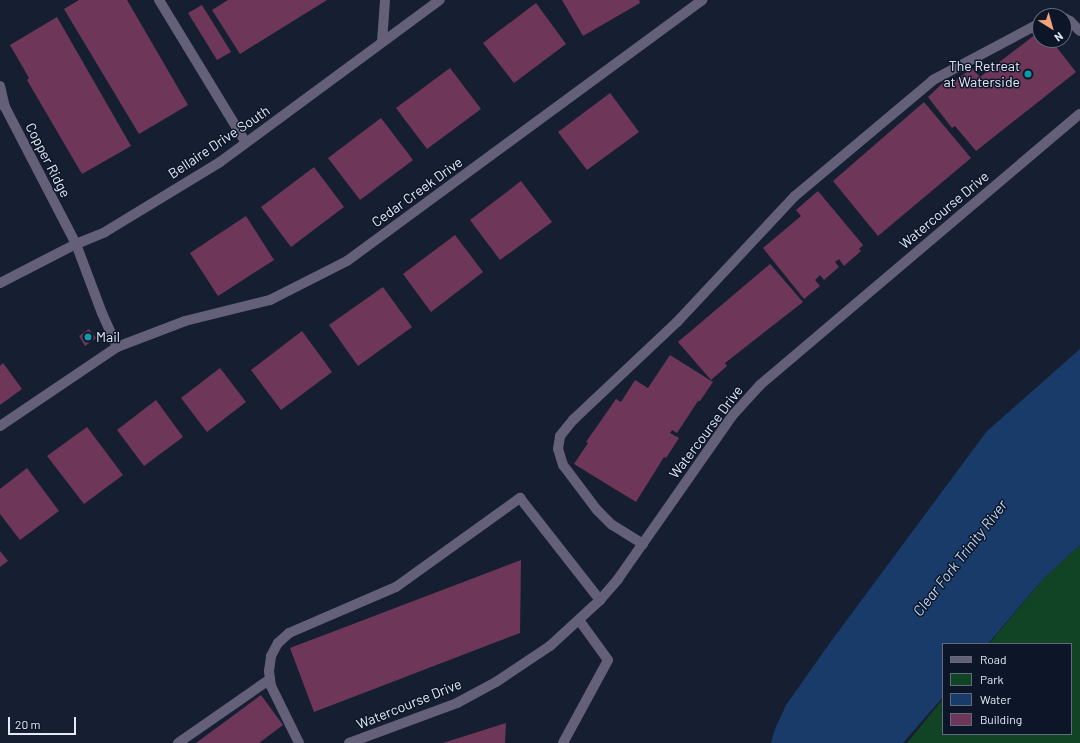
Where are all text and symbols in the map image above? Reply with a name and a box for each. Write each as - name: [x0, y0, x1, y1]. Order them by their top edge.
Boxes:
- north arrow: [1032, 8, 1072, 48]
- text: N: [1052, 30, 1066, 45]
- place label: The Retreat at Waterside: [943, 58, 1020, 90]
- marker: The Retreat at Waterside: [1023, 69, 1033, 79]
- street label: Bellaire Drive South: [165, 102, 273, 182]
- street label: Copper Ridge: [22, 120, 74, 200]
- street label: Cedar Creek Drive: [368, 153, 466, 231]
- street label: Watercourse Drive: [896, 168, 992, 252]
- place label: Mail: [96, 329, 120, 345]
- marker: Mail: [83, 332, 93, 342]
- street label: Watercourse Drive: [666, 382, 746, 482]
- water label: Clear Fork Trinity River: [909, 496, 1011, 620]
- legend: [942, 643, 1072, 735]
- text: Road: [980, 652, 1007, 666]
- text: Park: [980, 672, 1004, 686]
- street label: Watercourse Drive: [354, 675, 464, 733]
- text: Water: [980, 692, 1011, 706]
- scale bar: [10, 709, 78, 735]
- text: Building: [980, 712, 1022, 726]
- text: 20 m: [15, 717, 41, 731]

